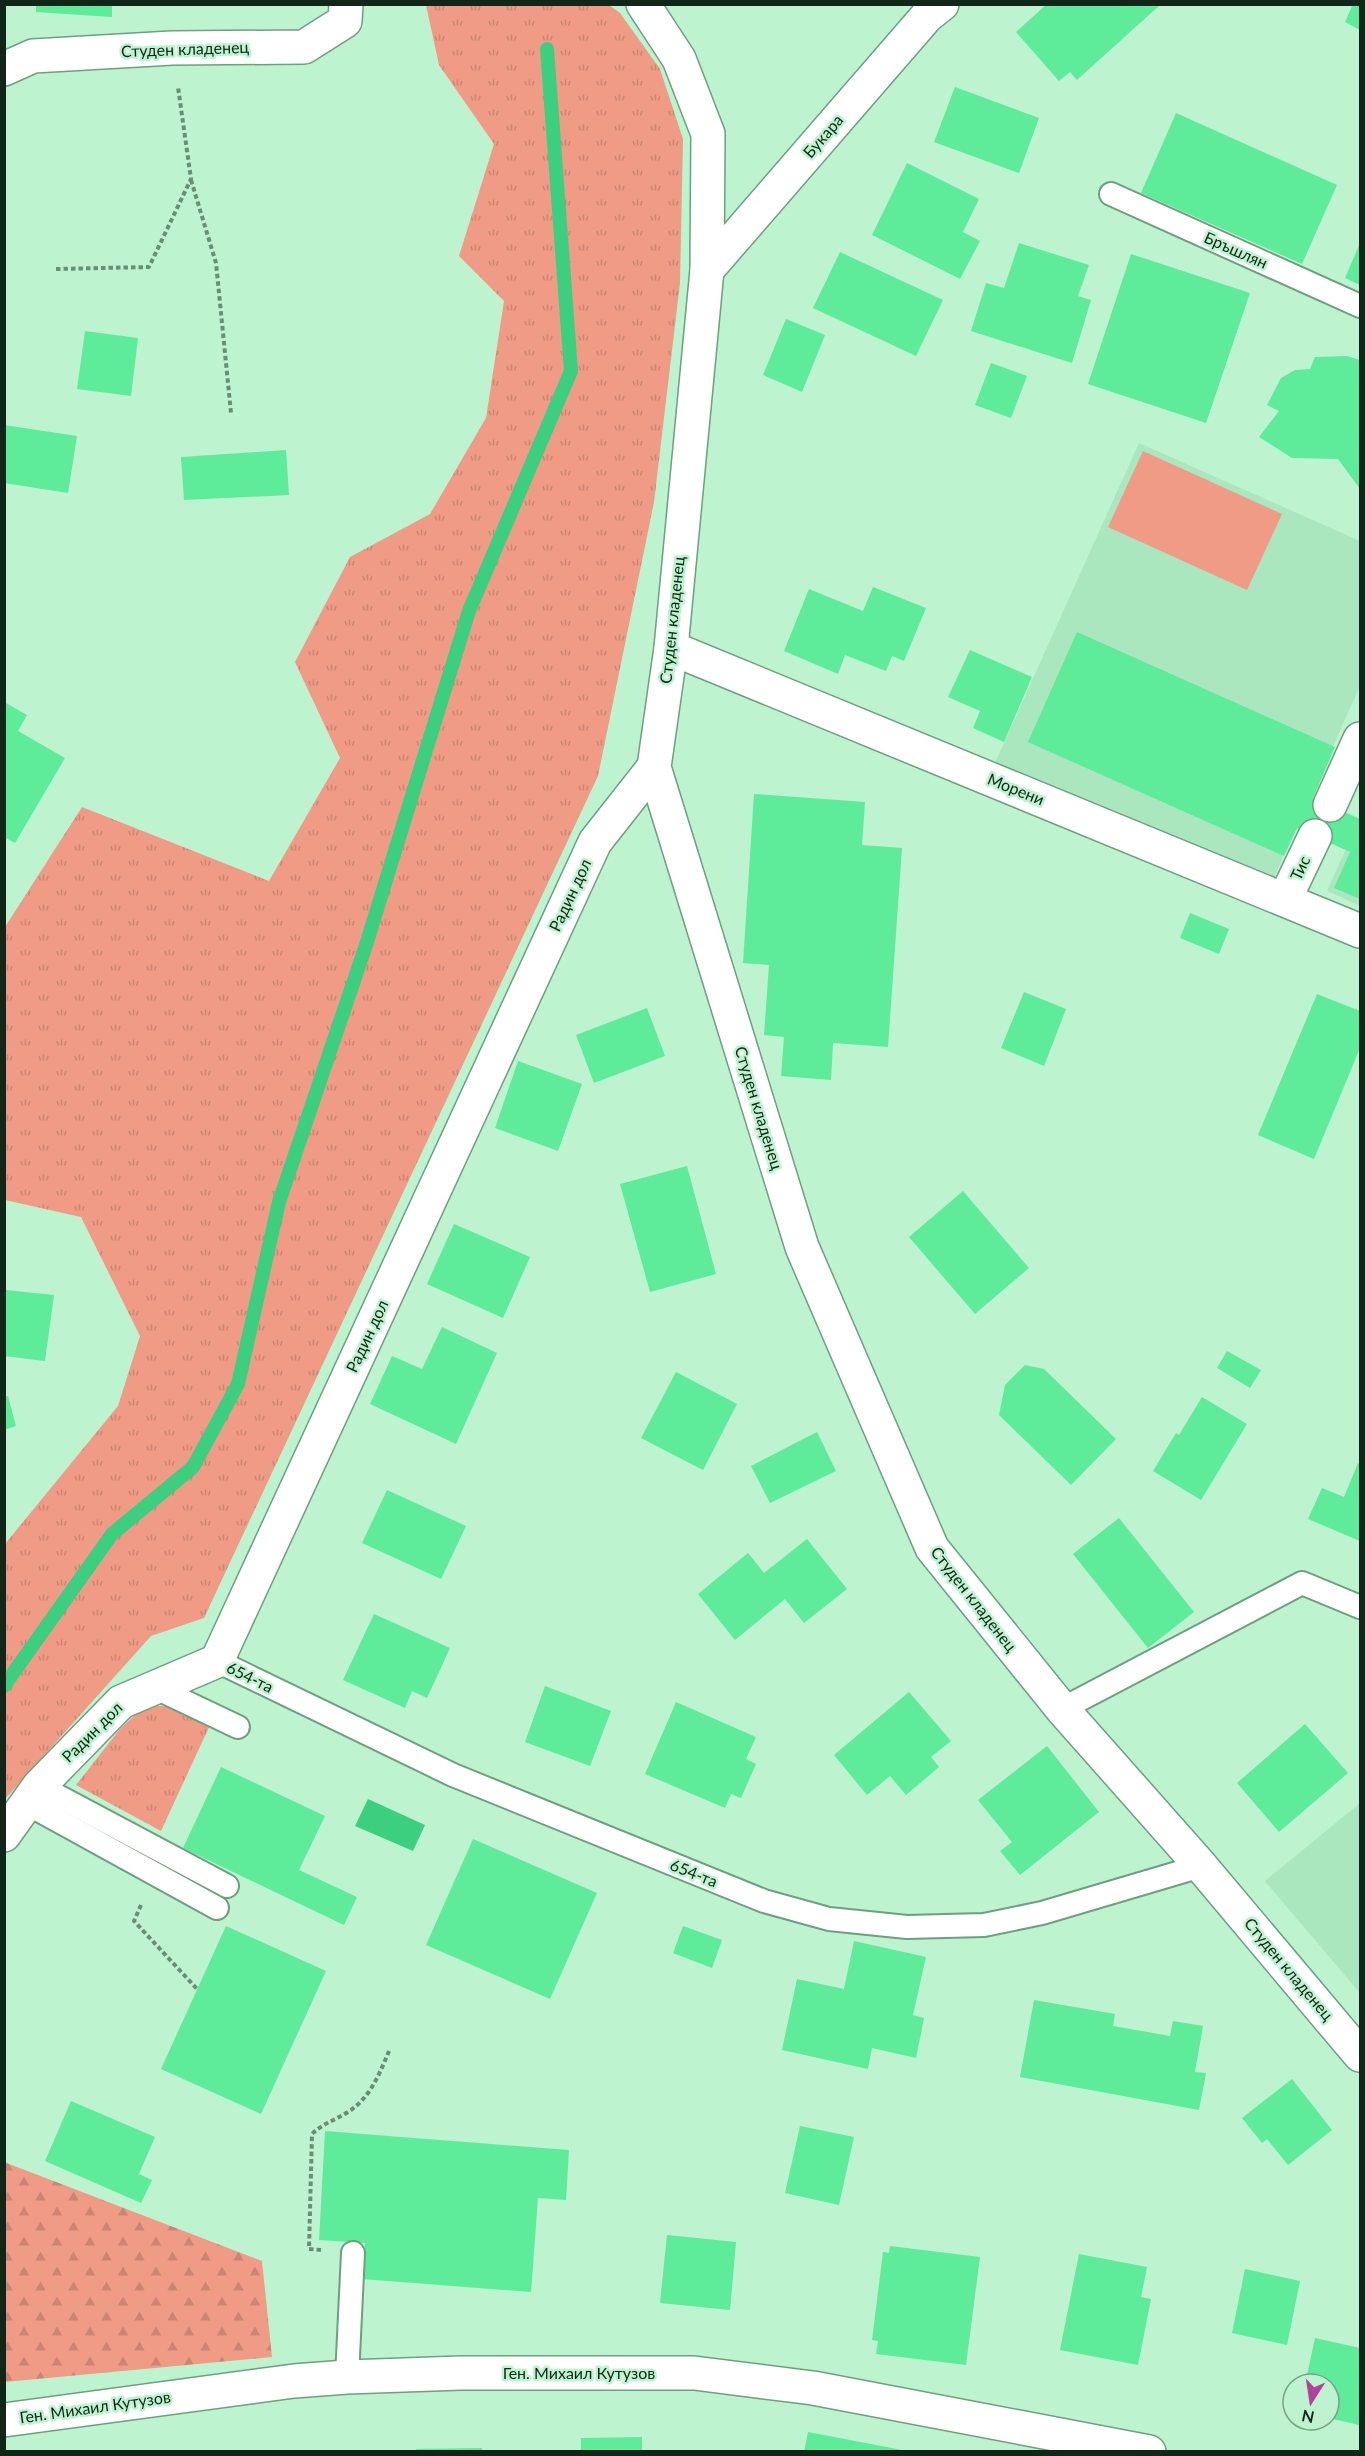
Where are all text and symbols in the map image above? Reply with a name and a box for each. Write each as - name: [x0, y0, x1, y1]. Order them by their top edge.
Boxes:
- street label: Студен кладенец: [121, 37, 250, 60]
- street label: Букара: [799, 110, 847, 161]
- street label: Бръшлян: [1202, 227, 1271, 272]
- street label: Студен кладенец: [655, 555, 688, 685]
- street label: Морени: [985, 769, 1047, 808]
- street label: Тис: [1286, 852, 1313, 883]
- street label: Радин дол: [545, 856, 595, 934]
- street label: Студен кладенец: [732, 1044, 787, 1172]
- street label: Радин дол: [342, 1297, 392, 1375]
- street label: Студен кладенец: [927, 1542, 1022, 1655]
- street label: 654-та: [224, 1657, 277, 1696]
- street label: Радин дол: [58, 1698, 126, 1766]
- street label: 654-та: [668, 1854, 721, 1891]
- street label: Студен кладенец: [1241, 1913, 1338, 2024]
- street label: Ген. Михаил Кутузов: [503, 2363, 655, 2382]
- north arrow: [1281, 2372, 1341, 2432]
- street label: Ген. Михаил Кутузов: [18, 2386, 172, 2427]
- text: N: [1300, 2407, 1316, 2428]

